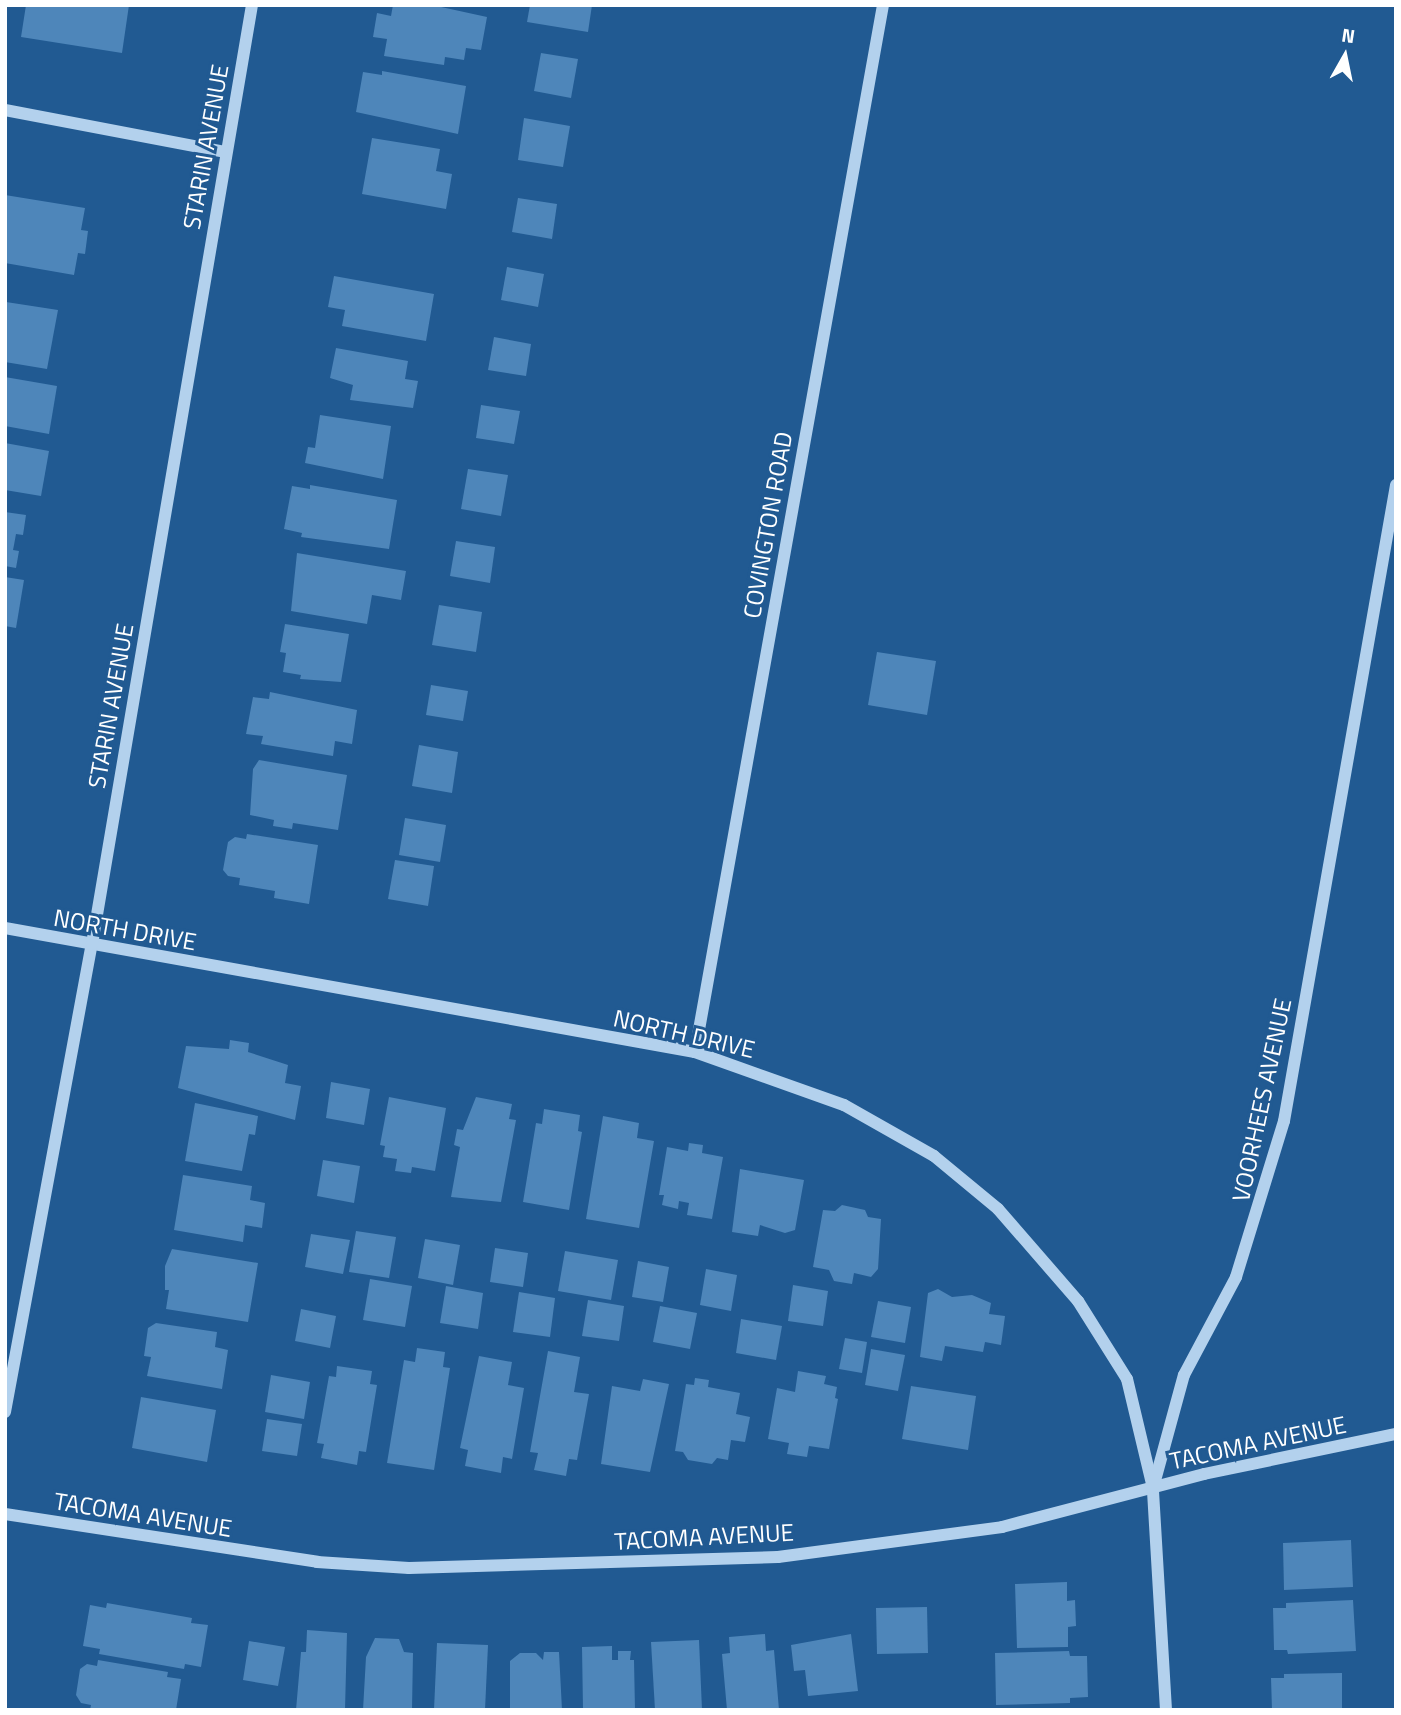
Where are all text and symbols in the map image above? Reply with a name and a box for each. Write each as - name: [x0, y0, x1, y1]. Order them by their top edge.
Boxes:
- text: N: [1340, 19, 1357, 50]
- north arrow: [1310, 21, 1380, 91]
- street label: STARIN AVENUE: [177, 62, 235, 232]
- street label: COVINGTON ROAD: [737, 430, 799, 620]
- street label: STARIN AVENUE: [82, 621, 140, 791]
- street label: NORTH DRIVE: [52, 903, 198, 957]
- street label: VOORHEES AVENUE: [1226, 996, 1298, 1204]
- street label: NORTH DRIVE: [611, 1004, 757, 1064]
- street label: TACOMA AVENUE: [1167, 1410, 1349, 1476]
- street label: TACOMA AVENUE: [52, 1487, 234, 1543]
- street label: TACOMA AVENUE: [614, 1518, 794, 1556]

